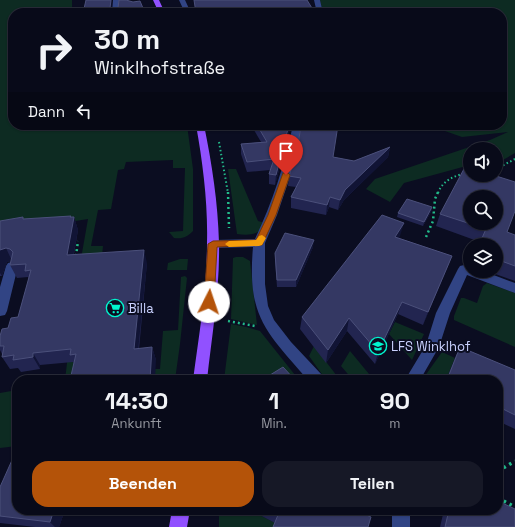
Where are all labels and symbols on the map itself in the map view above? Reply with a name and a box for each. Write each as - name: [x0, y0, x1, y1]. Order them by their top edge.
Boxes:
- pin: [269, 134, 303, 175]
- position arrow: [188, 281, 230, 323]
- supermarket icon: Billa: [105, 298, 125, 318]
- place label: Billa: [128, 300, 154, 317]
- school or university icon: LFS Winklhof: [368, 336, 388, 356]
- place label: LFS Winklhof: [391, 338, 471, 355]

